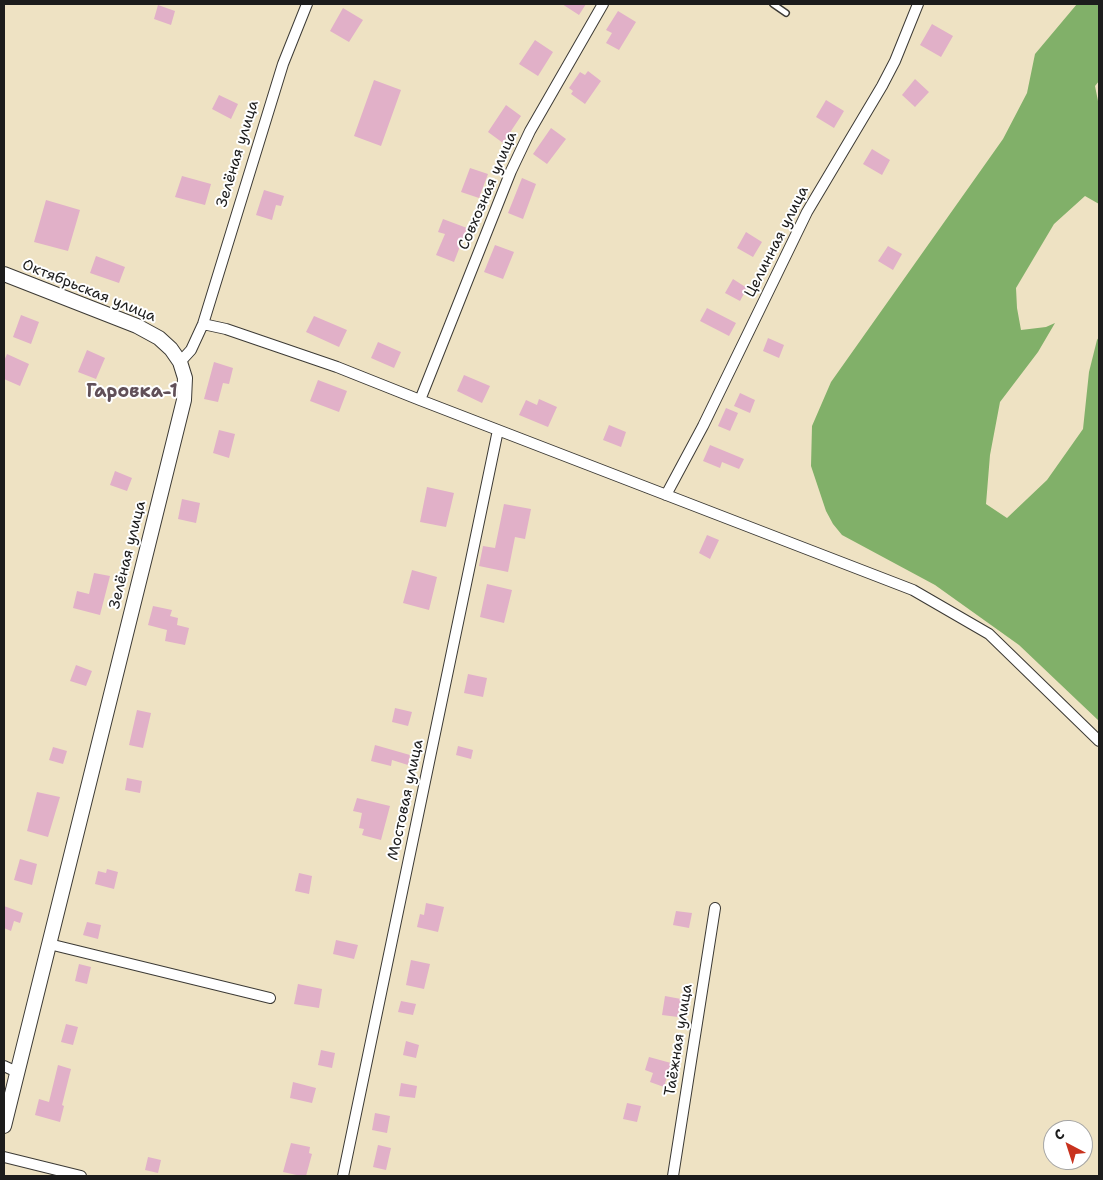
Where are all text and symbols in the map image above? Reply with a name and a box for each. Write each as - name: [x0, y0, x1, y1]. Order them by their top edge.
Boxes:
- street label: Зелёная улица: [213, 98, 263, 210]
- street label: Совхозная улица: [455, 129, 521, 253]
- street label: Целинная улица: [741, 183, 813, 301]
- street label: Октябрьская улица: [19, 256, 159, 326]
- district label: Гаровка-1: [86, 381, 178, 403]
- street label: Зелёная улица: [106, 499, 150, 611]
- street label: Мостовая улица: [384, 738, 428, 862]
- street label: Таёжная улица: [661, 983, 697, 1097]
- north arrow: [1043, 1120, 1093, 1170]
- text: С: [1050, 1125, 1068, 1144]

